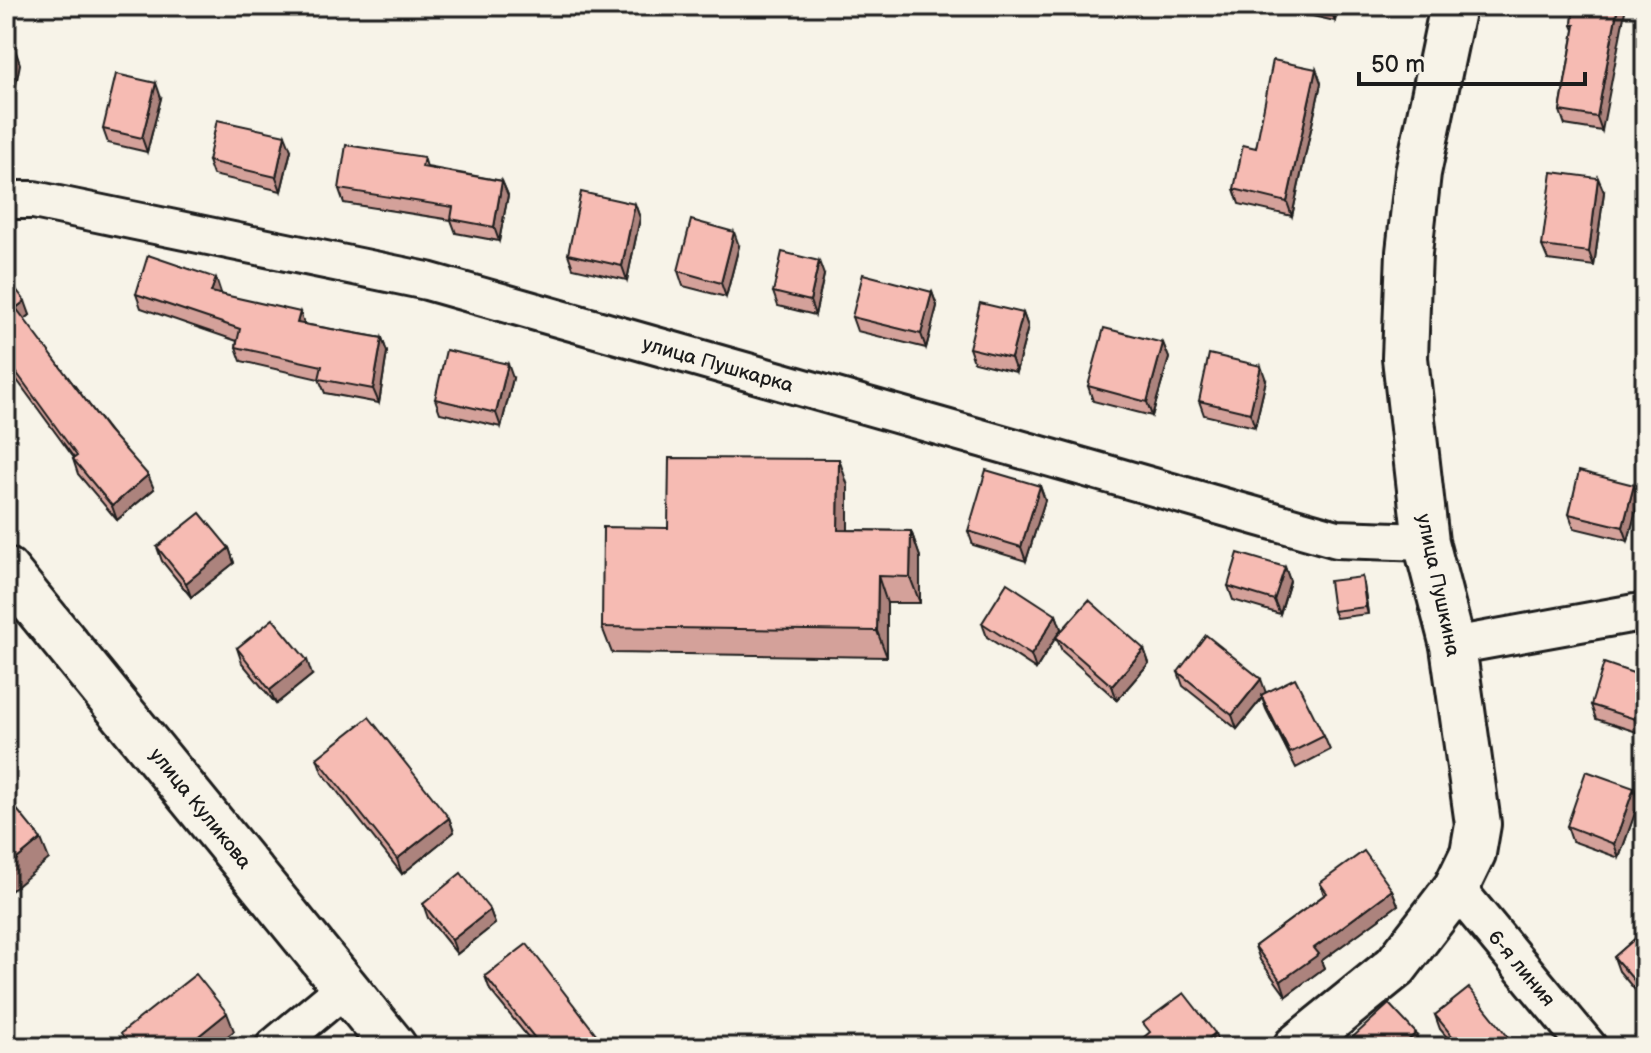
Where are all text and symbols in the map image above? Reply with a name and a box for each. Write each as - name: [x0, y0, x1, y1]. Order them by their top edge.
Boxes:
- scale bar: [1359, 36, 1585, 86]
- text: 50 m: [1371, 50, 1425, 79]
- street label: улица Пушкарка: [639, 332, 796, 398]
- street label: улица Пушкина: [1411, 512, 1465, 659]
- street label: улица Куликова: [144, 743, 256, 874]
- street label: 6-я линия: [1482, 926, 1560, 1012]

